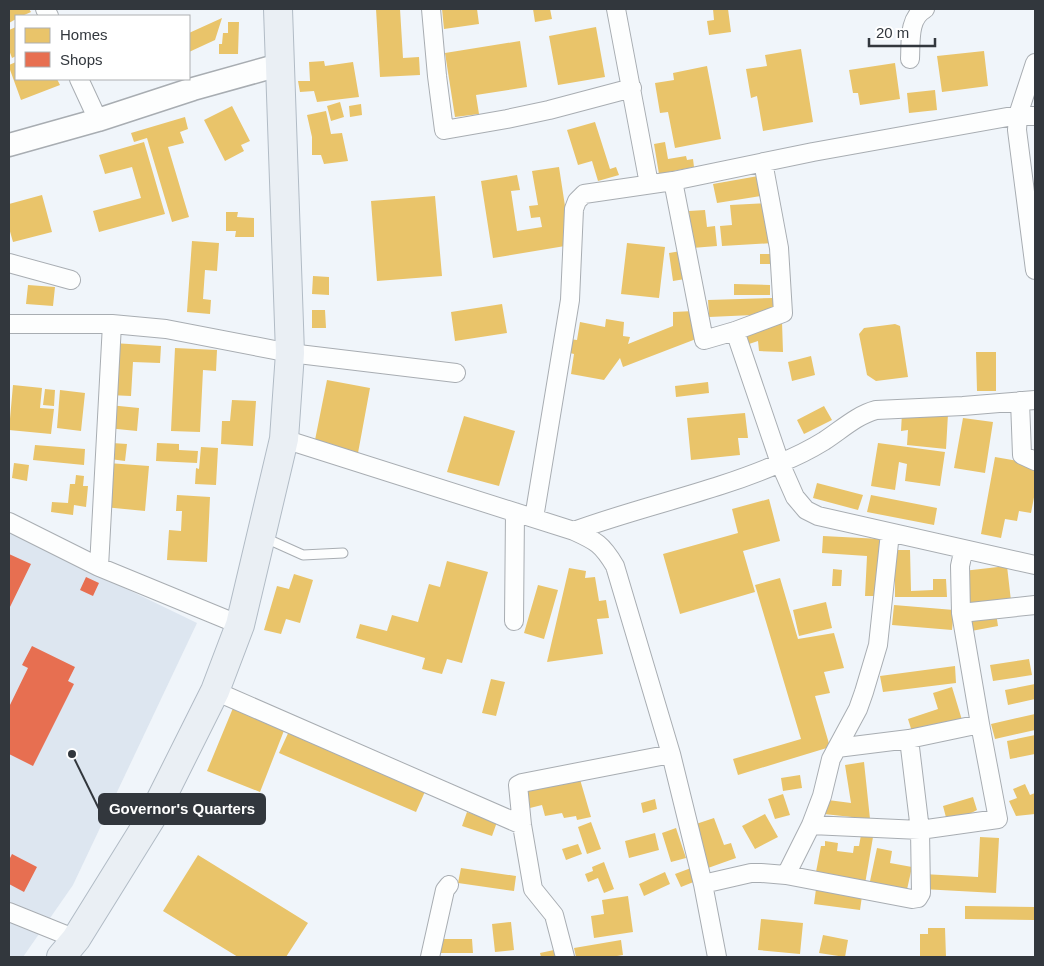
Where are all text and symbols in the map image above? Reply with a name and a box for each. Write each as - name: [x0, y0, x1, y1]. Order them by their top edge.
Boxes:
- legend: [15, 15, 190, 80]
- scale bar: [869, 15, 935, 47]
- text: 20 m: [876, 24, 909, 41]
- text: Homes: [60, 26, 108, 43]
- text: Shops: [60, 51, 103, 68]
- callout: Governor's Quarters: [99, 794, 265, 824]
- text: Governor's Quarters: [109, 800, 255, 817]

